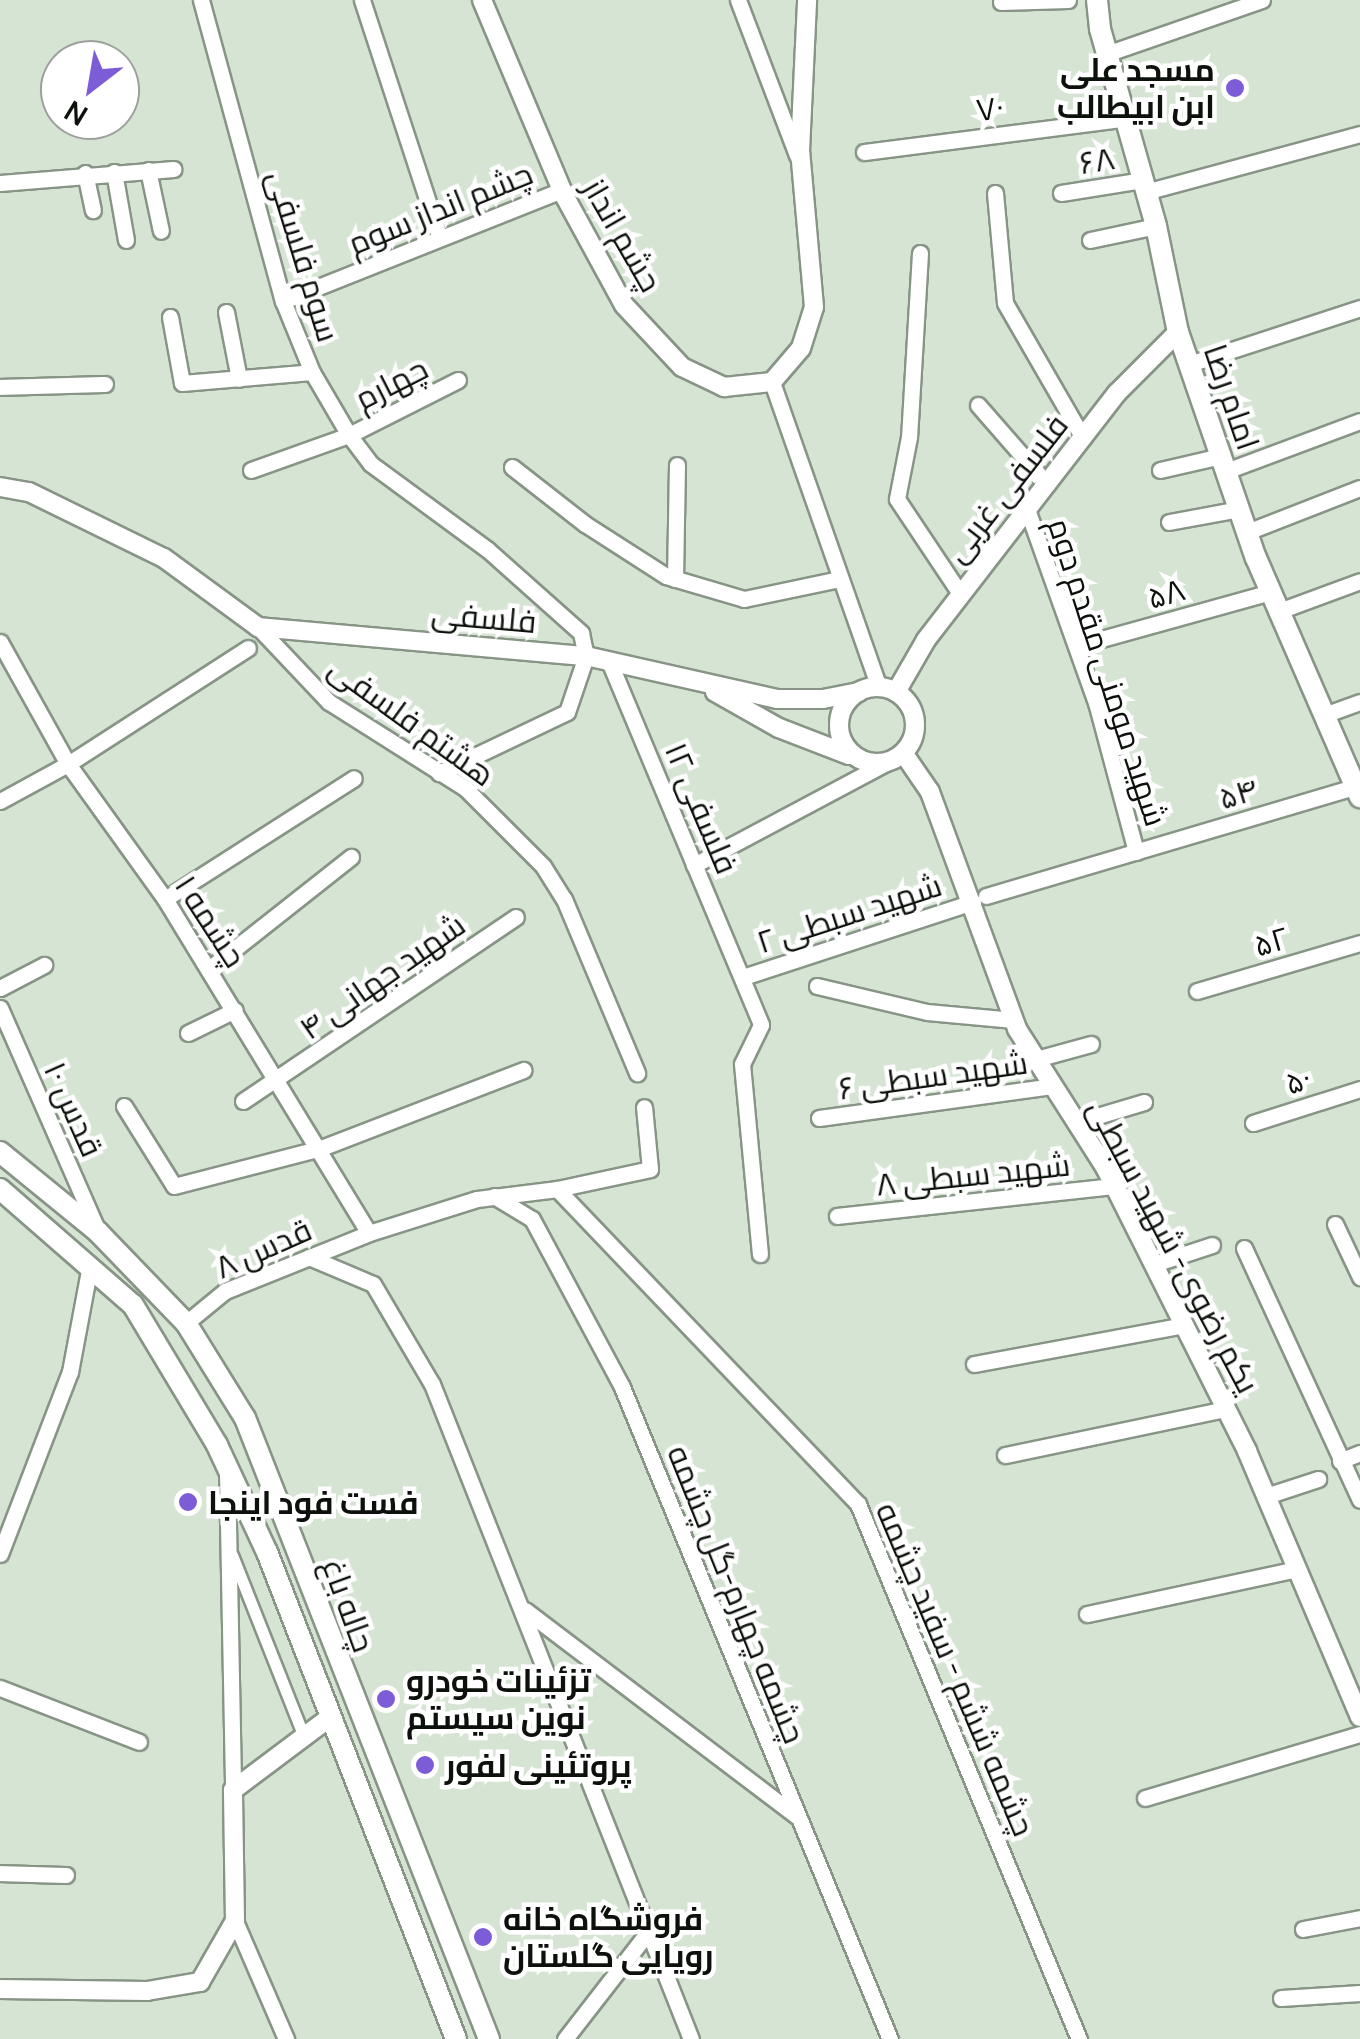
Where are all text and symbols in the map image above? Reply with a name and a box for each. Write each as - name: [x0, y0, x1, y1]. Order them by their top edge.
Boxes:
- north arrow: [40, 40, 140, 140]
- place label: مسجد علی ابن ابیطالب: [1057, 51, 1215, 126]
- marker: مسجد علی ابن ابیطالب: [1224, 77, 1246, 99]
- street label: ۷۰: [974, 87, 1006, 129]
- text: N: [57, 93, 94, 135]
- street label: ۶۸: [1077, 138, 1117, 182]
- street label: چشم انداز سوم: [342, 154, 538, 262]
- street label: سوم فلسفی: [260, 166, 348, 346]
- street label: چشم انداز: [575, 172, 671, 298]
- street label: امام رضا: [1196, 339, 1268, 455]
- street label: چهارم: [348, 348, 434, 418]
- street label: فلسفی غربی: [936, 406, 1076, 570]
- street label: شهید مومنی مقدم دوم: [1040, 513, 1176, 831]
- street label: ۵۸: [1143, 569, 1189, 617]
- street label: فلسفی: [430, 593, 538, 641]
- street label: هشتم فلسفی: [322, 648, 502, 794]
- street label: ۱۲ فلسفی: [657, 737, 747, 879]
- street label: ۵۴: [1214, 769, 1262, 817]
- street label: ۲ شهید سبطی: [752, 865, 946, 961]
- street label: چشمه ۱: [167, 868, 255, 974]
- street label: ۴ شهید جهانی: [292, 905, 472, 1047]
- street label: ۵۲: [1249, 918, 1293, 964]
- street label: ۶ شهید سبطی: [836, 1043, 1030, 1107]
- street label: قدس ۱۰: [36, 1056, 112, 1162]
- street label: ۵۰: [1280, 1058, 1316, 1102]
- street label: یکم رضوی- شهید سبطی: [1080, 1092, 1268, 1400]
- street label: ۸ شهید سبطی: [874, 1145, 1072, 1203]
- street label: قدس ۸: [209, 1210, 317, 1286]
- street label: چشمه چهارم-گل چشمه: [660, 1440, 814, 1748]
- place label: فست فود اينجا: [208, 1483, 419, 1521]
- marker: فست فود اينجا: [177, 1491, 199, 1513]
- street label: چشمه ششم - سفید چشمه: [868, 1497, 1044, 1841]
- street label: چاله باغ: [314, 1553, 384, 1657]
- place label: تزئینات خودرو نوین سیستم: [406, 1662, 591, 1737]
- marker: تزئینات خودرو نوین سیستم: [375, 1688, 397, 1710]
- place label: پروتئینی لفور: [445, 1746, 632, 1784]
- marker: پروتئینی لفور: [414, 1754, 436, 1776]
- place label: فروشگاه خانه رویایی گلستان: [503, 1900, 714, 1975]
- marker: فروشگاه خانه رویایی گلستان: [472, 1926, 494, 1948]

